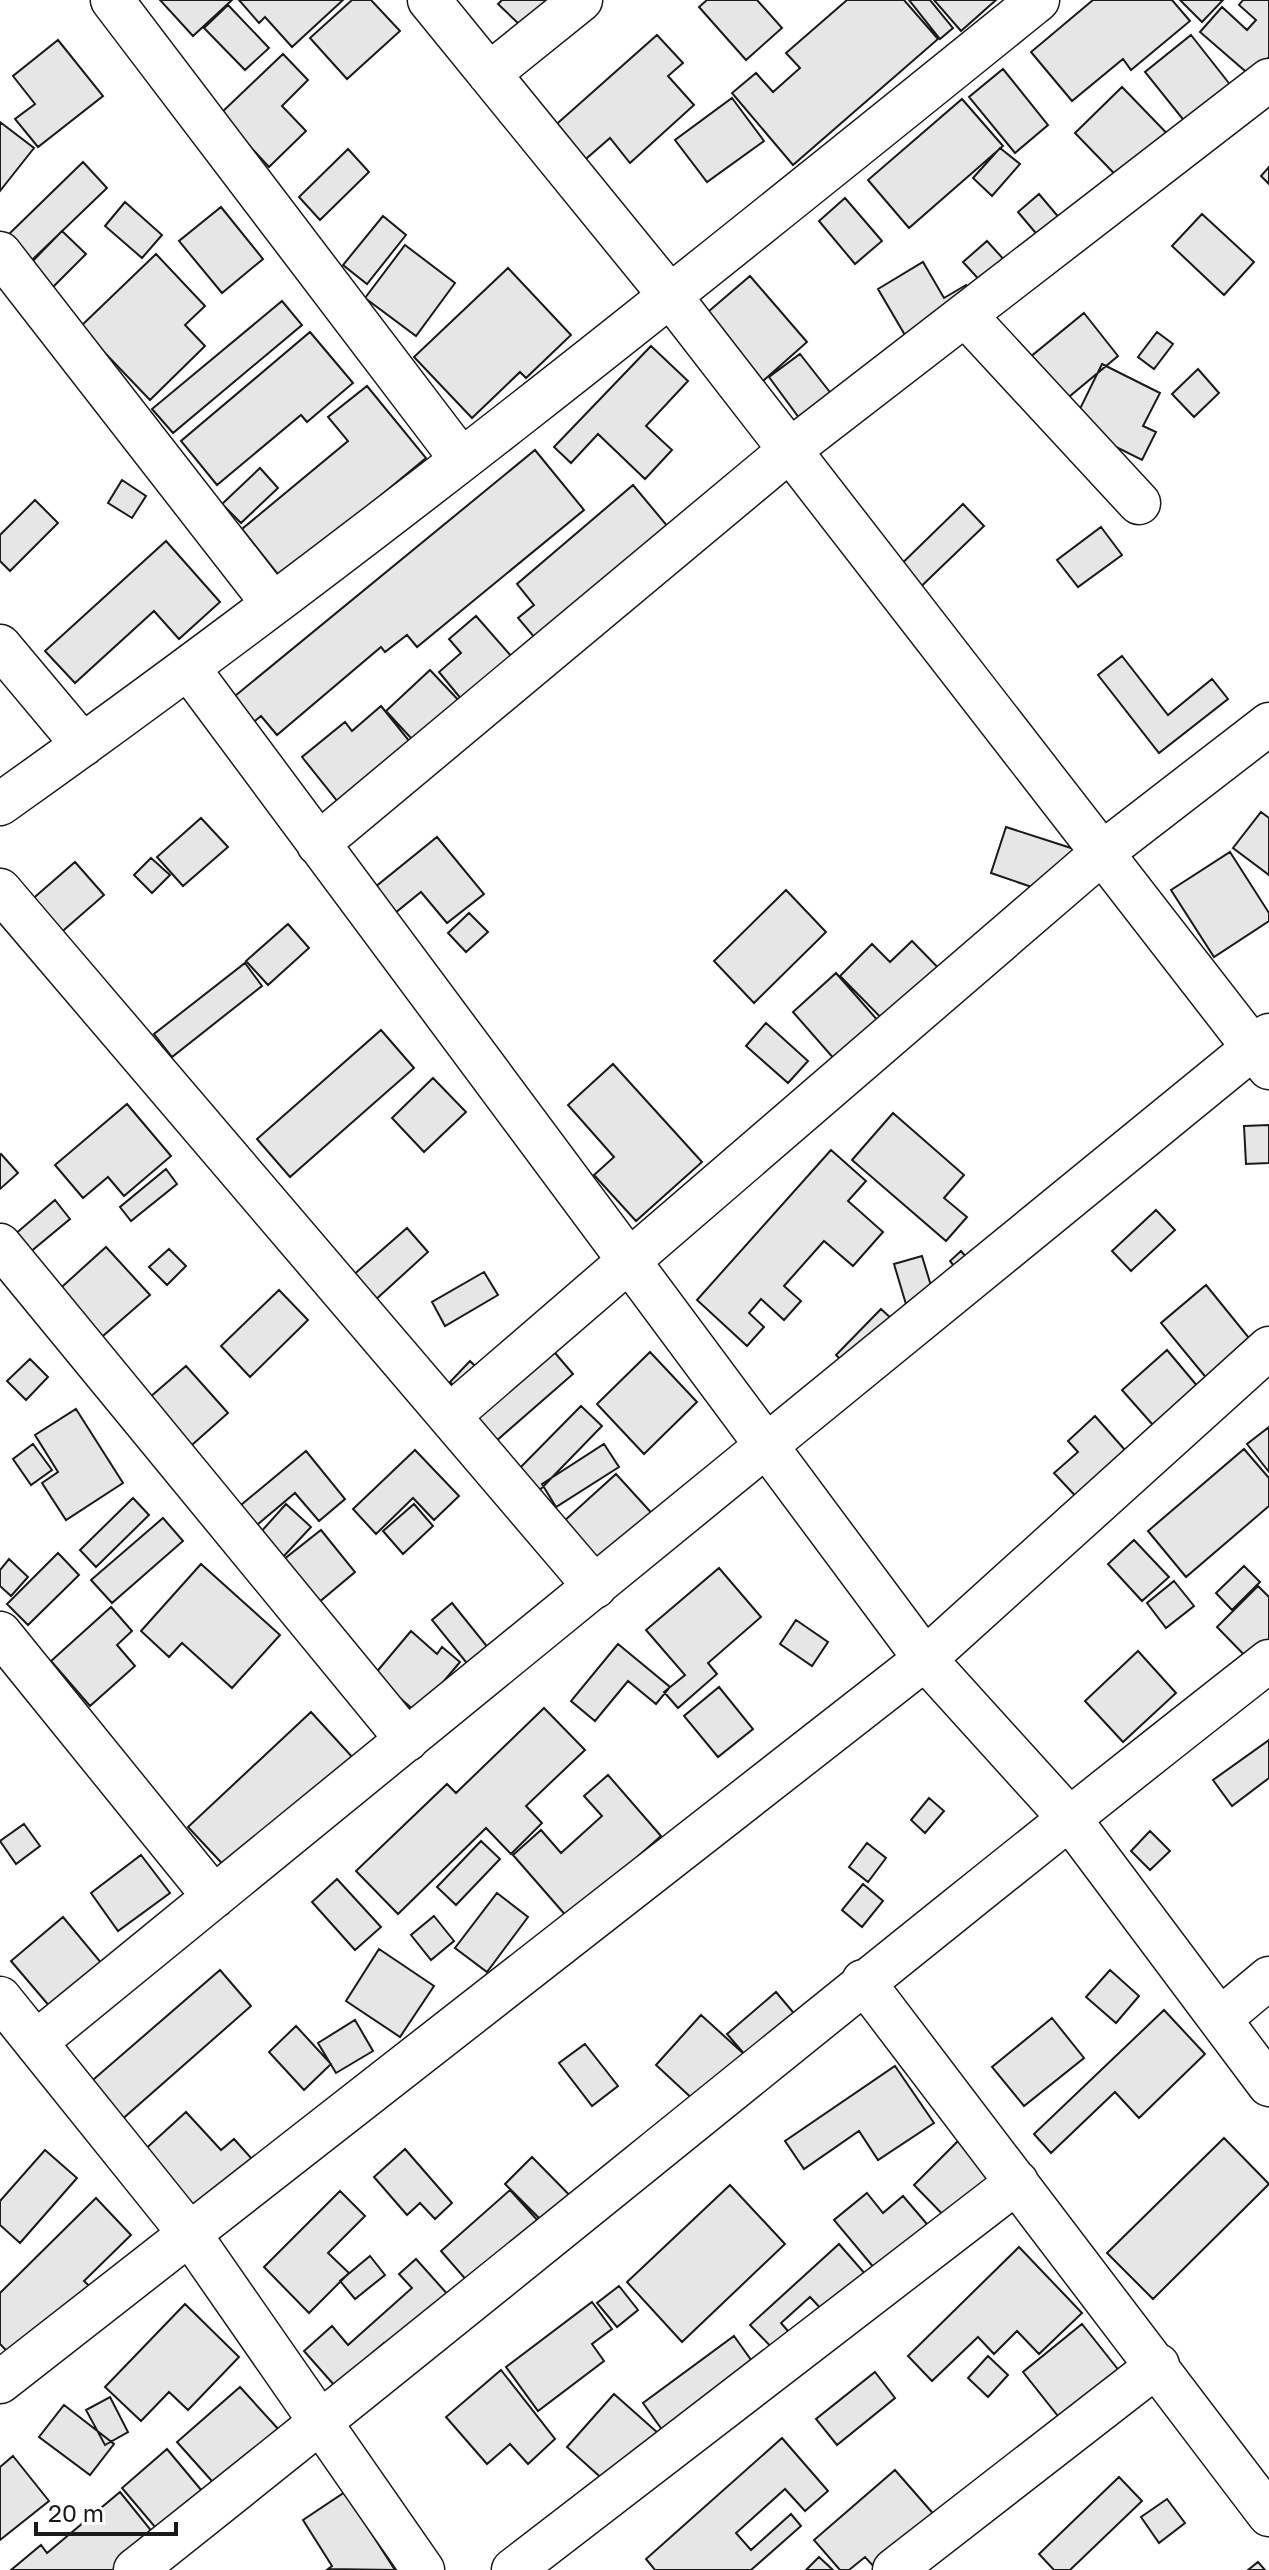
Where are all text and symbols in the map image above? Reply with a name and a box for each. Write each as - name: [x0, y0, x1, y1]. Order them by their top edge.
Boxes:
- scale bar: [36, 2486, 176, 2536]
- text: 20 m: [48, 2498, 104, 2527]

